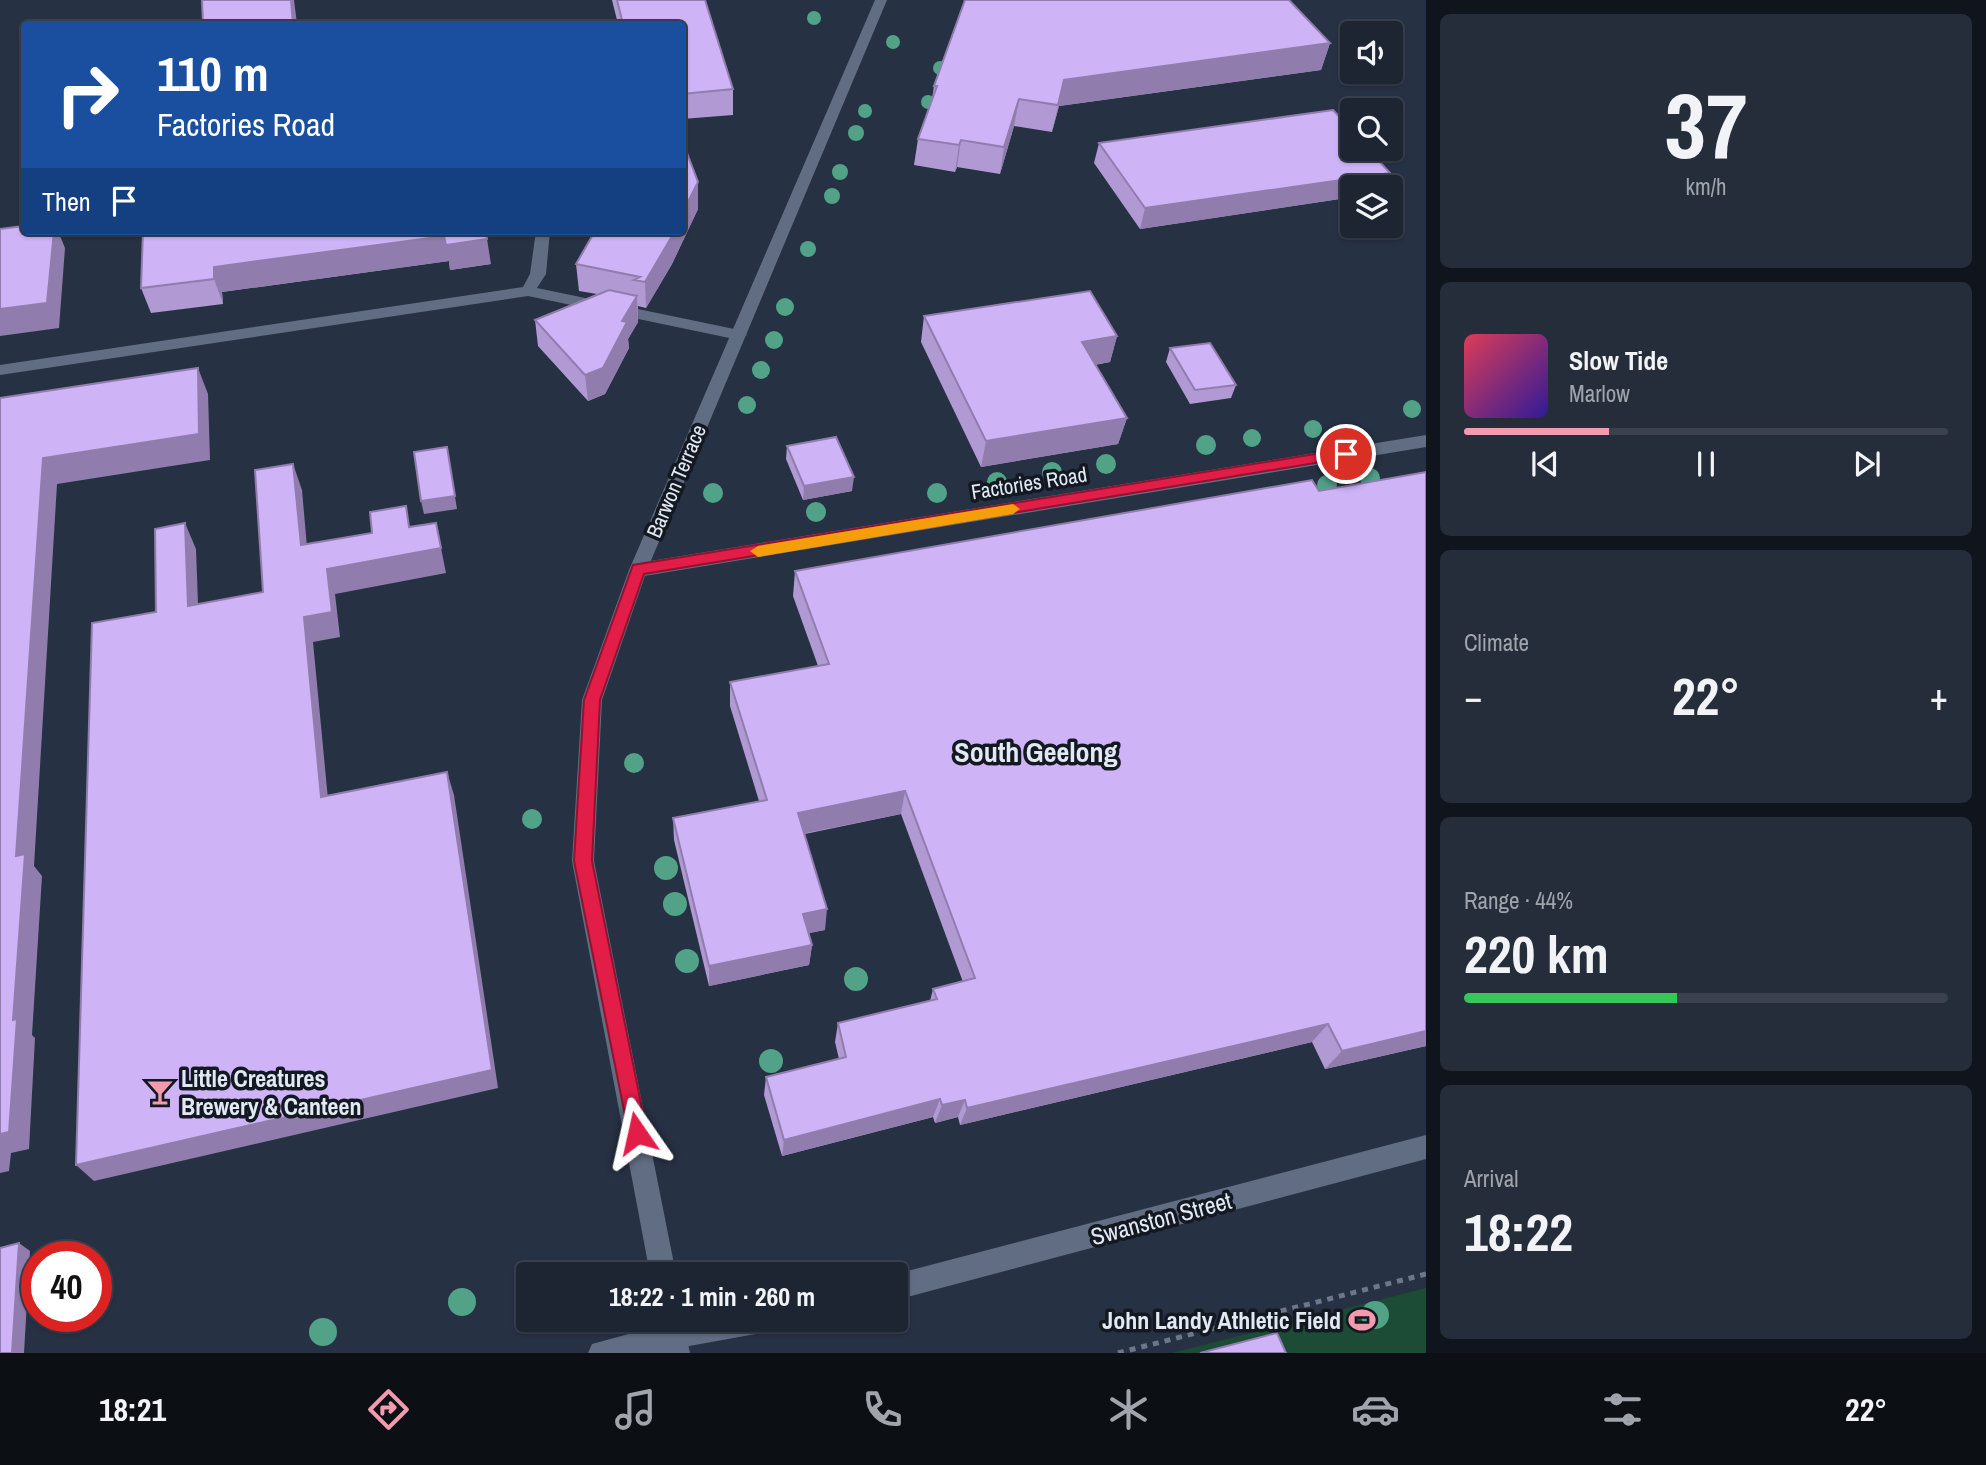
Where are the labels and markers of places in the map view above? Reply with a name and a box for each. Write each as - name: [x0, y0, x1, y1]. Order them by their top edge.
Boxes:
- pin: [1316, 424, 1376, 484]
- place label: Little Creatures Brewery & Canteen: [181, 1062, 361, 1122]
- bar icon: Little Creatures Brewery & Canteen: [145, 1077, 175, 1107]
- place label: John Landy Athletic Field: [1102, 1304, 1341, 1336]
- sports icon: John Landy Athletic Field: [1347, 1305, 1377, 1335]

